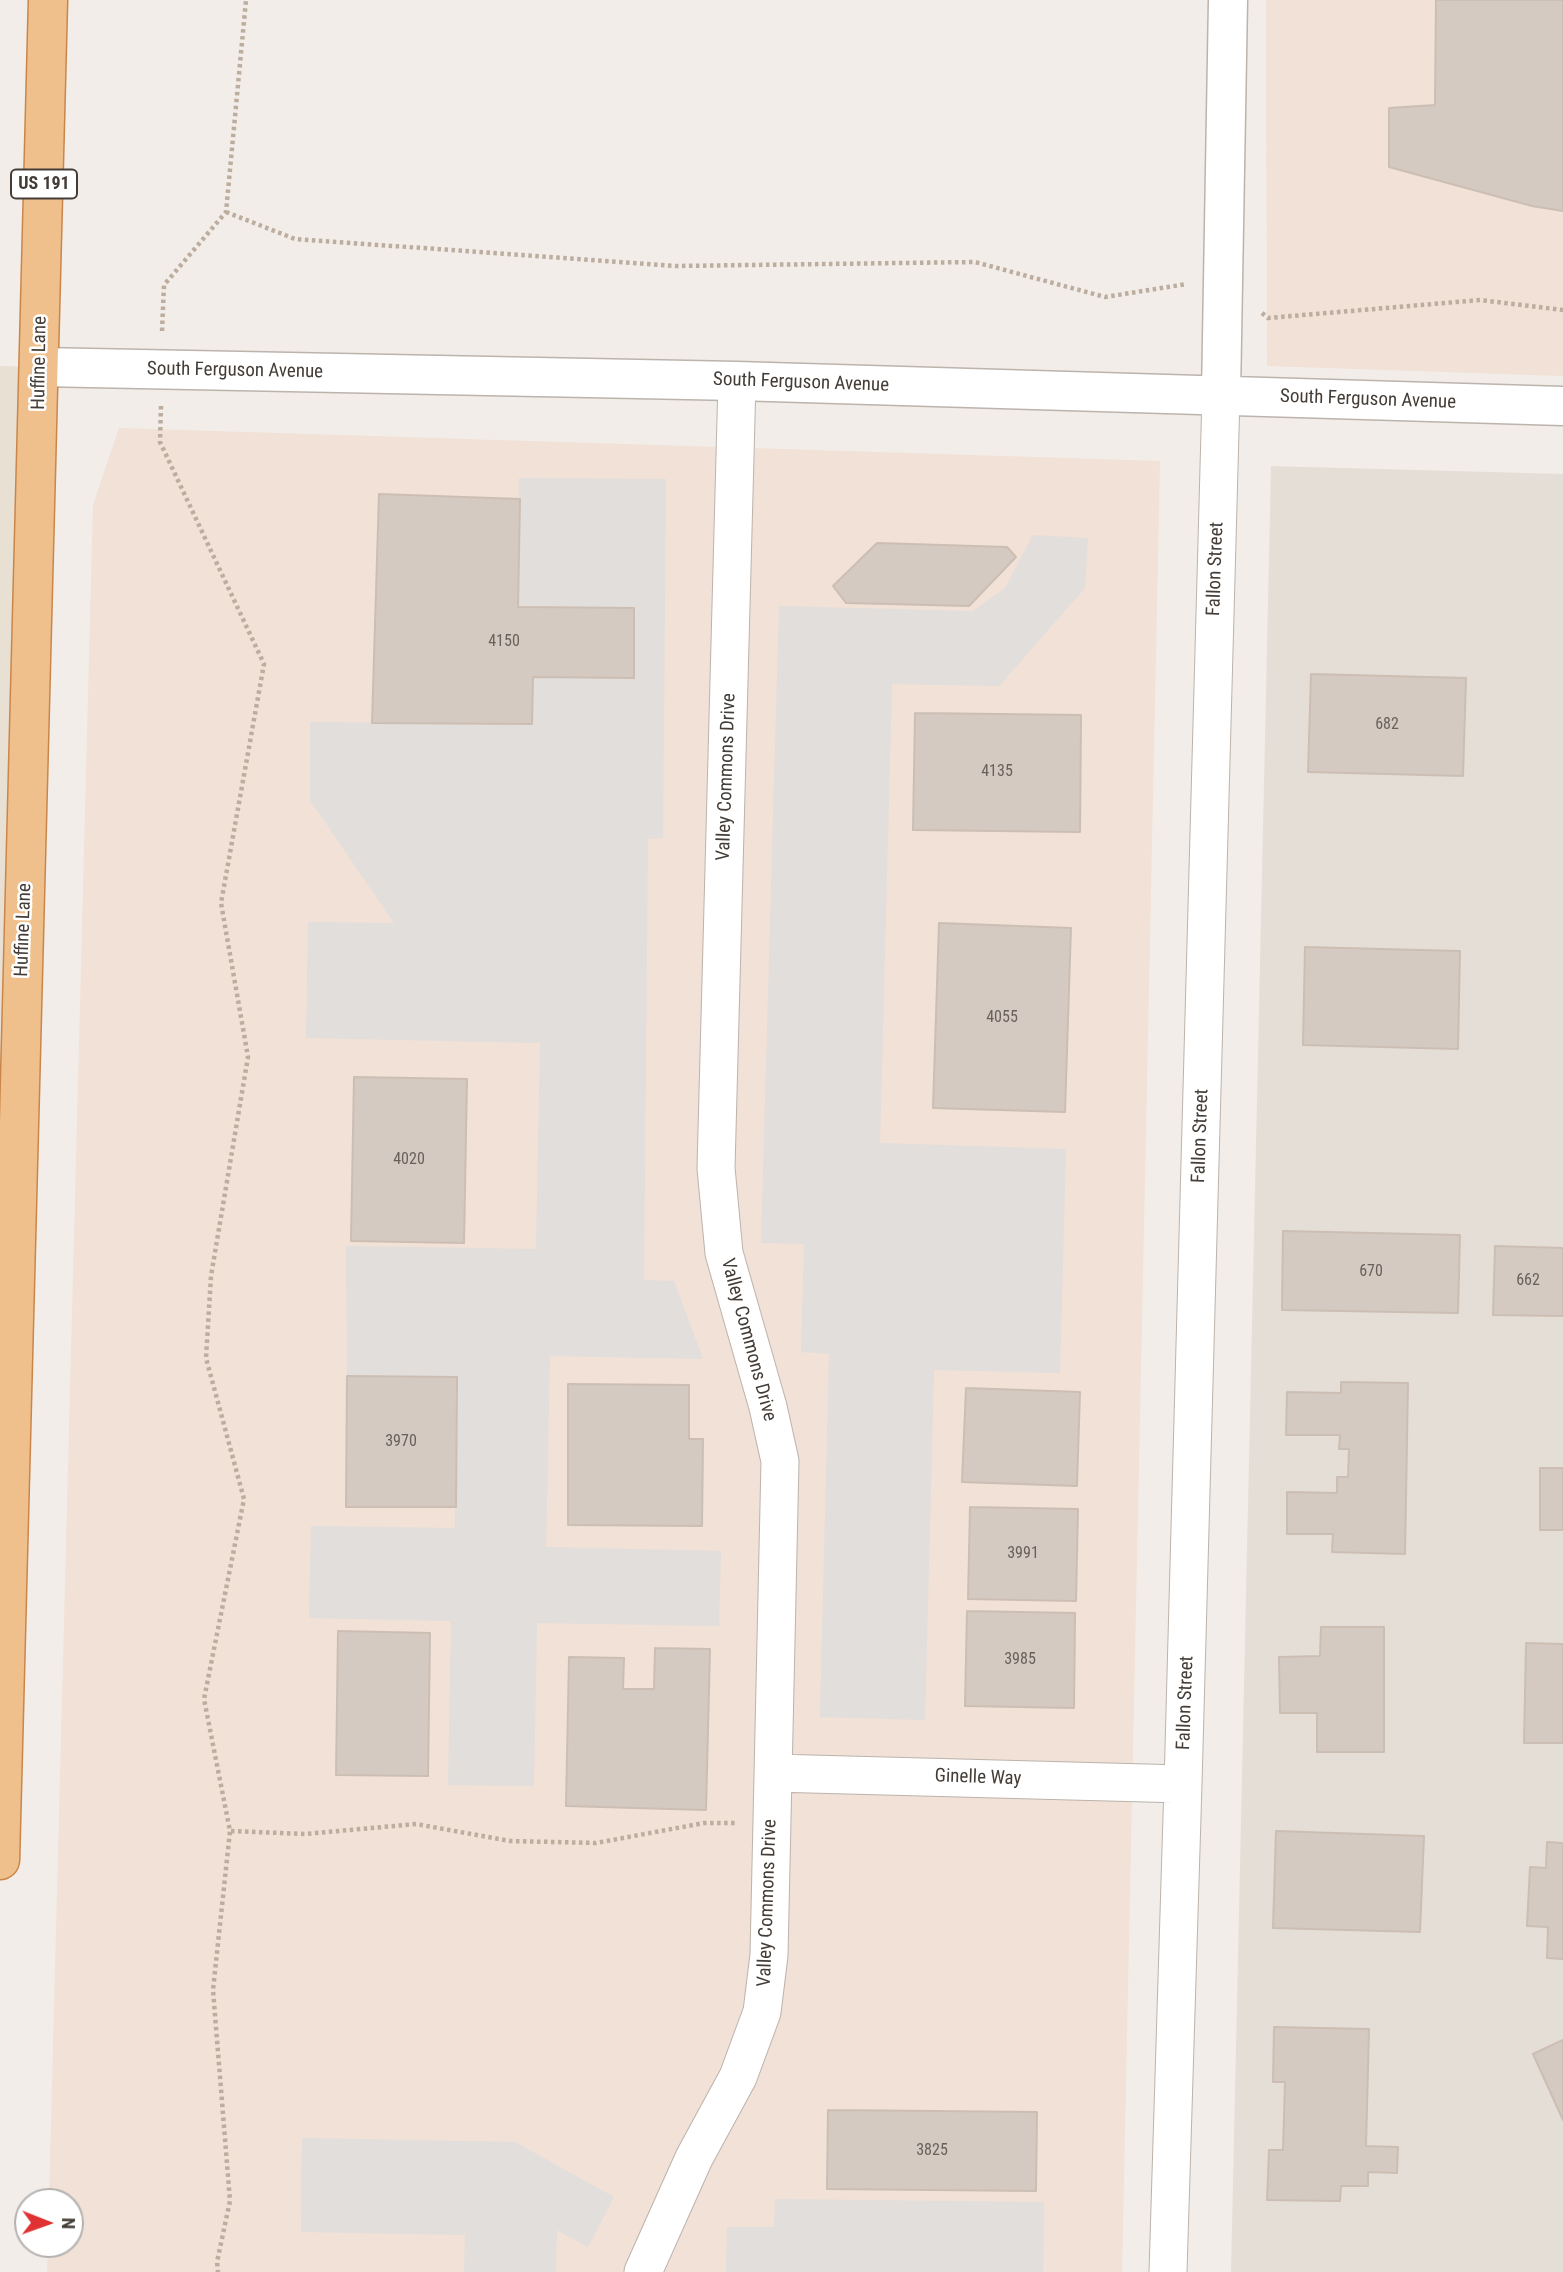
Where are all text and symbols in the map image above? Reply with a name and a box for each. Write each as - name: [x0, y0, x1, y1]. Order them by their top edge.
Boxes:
- road number: US 191: [11, 169, 77, 198]
- street label: Huffine Lane: [28, 316, 52, 410]
- street label: South Ferguson Avenue: [147, 358, 323, 384]
- street label: South Ferguson Avenue: [713, 369, 889, 397]
- street label: South Ferguson Avenue: [1280, 386, 1456, 414]
- street label: Fallon Street: [1203, 521, 1229, 617]
- house number: 4150: [488, 632, 520, 652]
- street label: Valley Commons Drive: [713, 693, 741, 861]
- house number: 682: [1375, 715, 1399, 735]
- house number: 4135: [981, 762, 1013, 782]
- street label: Huffine Lane: [11, 883, 37, 977]
- house number: 4055: [986, 1008, 1018, 1028]
- street label: Fallon Street: [1188, 1088, 1214, 1184]
- house number: 4020: [393, 1150, 425, 1170]
- street label: Valley Commons Drive: [715, 1256, 781, 1424]
- house number: 670: [1359, 1262, 1383, 1282]
- house number: 662: [1516, 1271, 1540, 1291]
- house number: 3970: [385, 1432, 417, 1452]
- house number: 3991: [1007, 1544, 1039, 1564]
- house number: 3985: [1004, 1650, 1036, 1670]
- street label: Fallon Street: [1173, 1655, 1199, 1751]
- street label: Ginelle Way: [934, 1765, 1022, 1791]
- street label: Valley Commons Drive: [754, 1819, 782, 1987]
- house number: 3825: [916, 2141, 948, 2161]
- north arrow: [14, 2188, 84, 2258]
- text: N: [57, 2217, 80, 2229]

